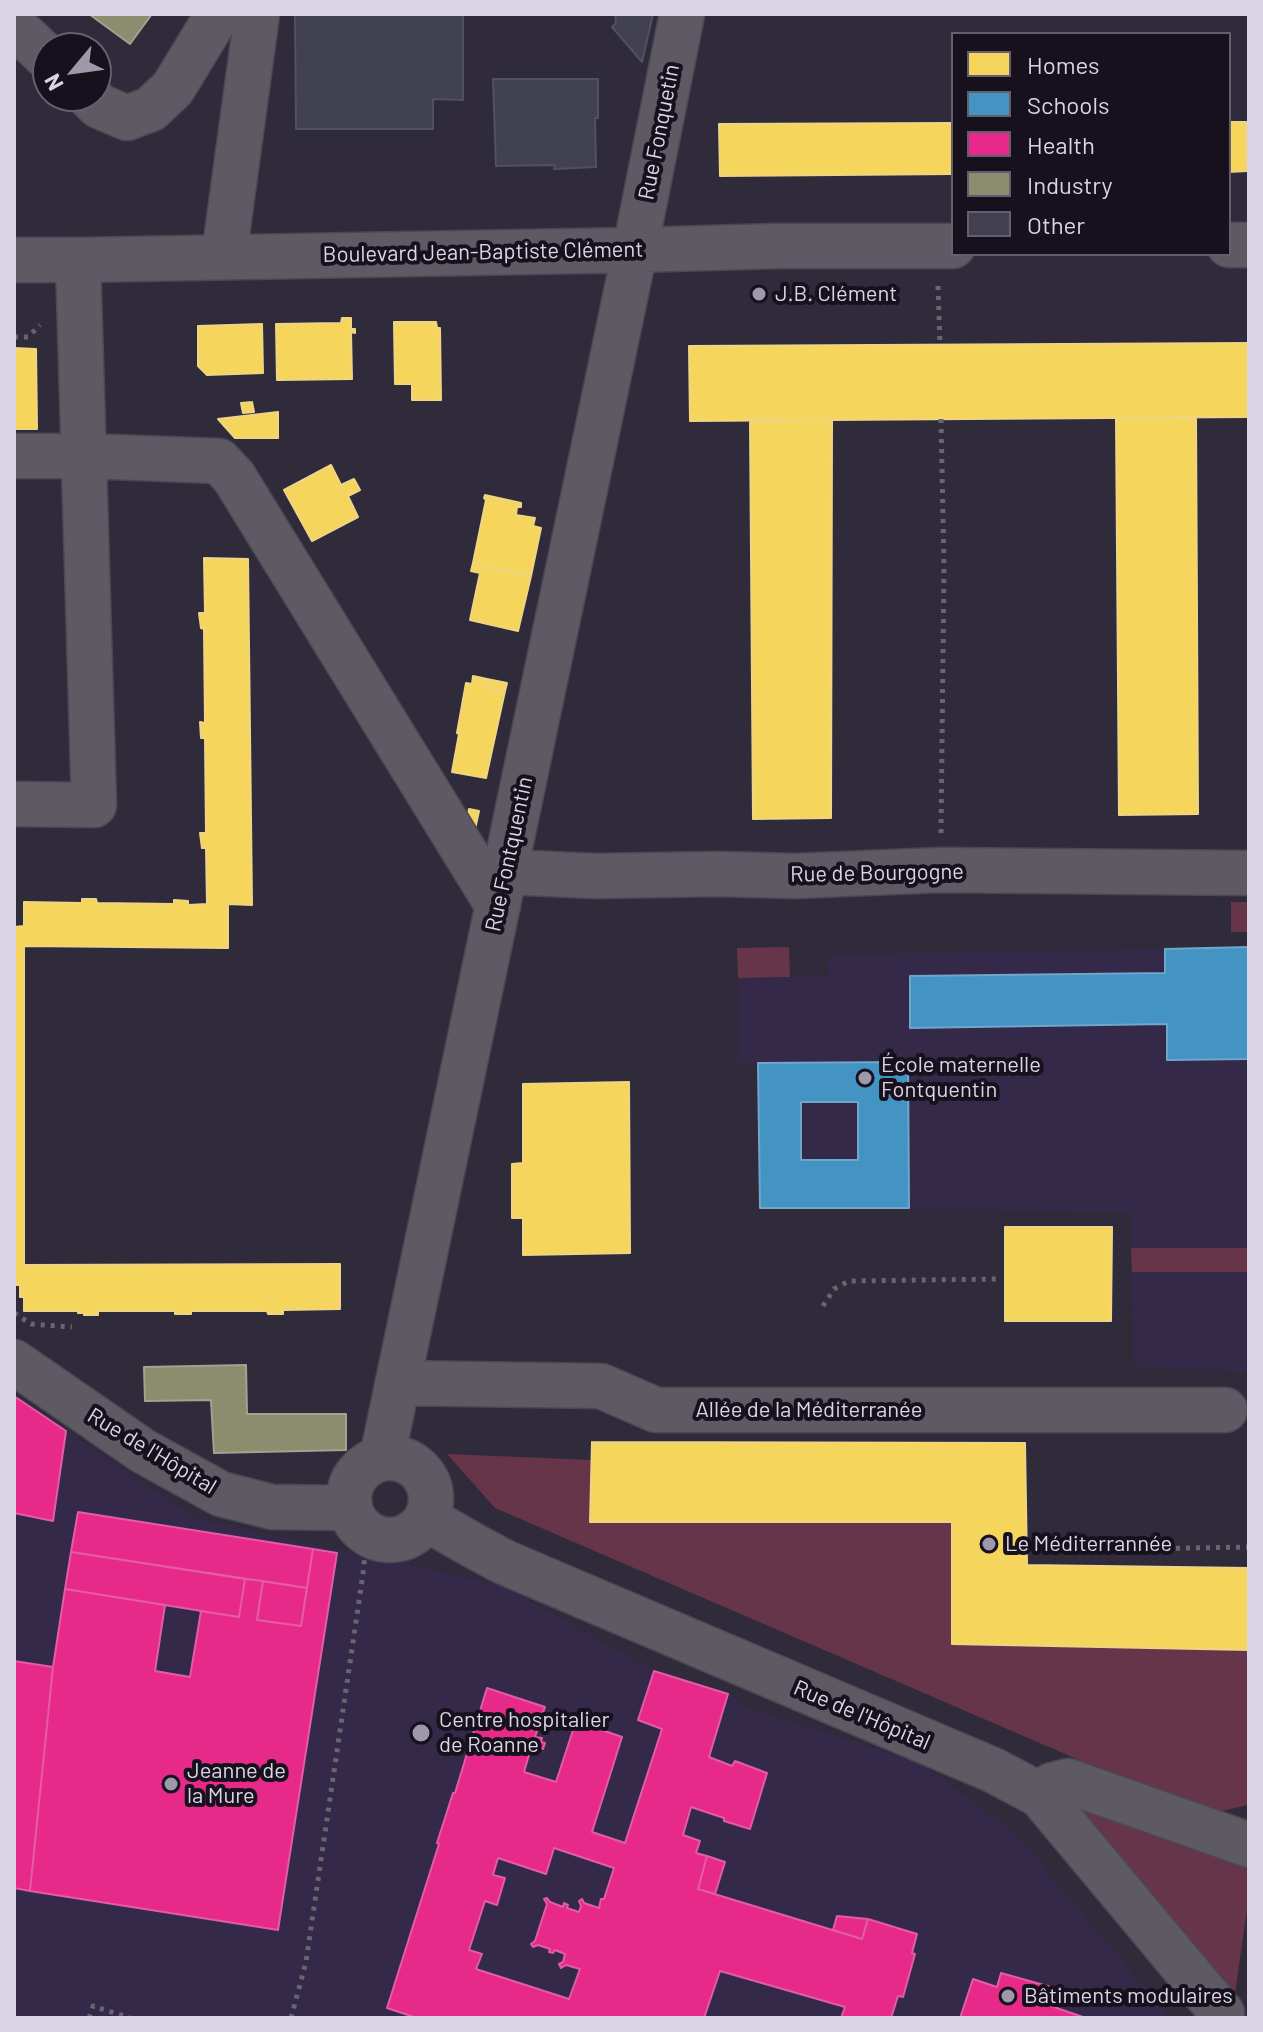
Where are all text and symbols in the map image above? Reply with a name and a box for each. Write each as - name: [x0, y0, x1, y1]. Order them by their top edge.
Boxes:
- north arrow: [32, 32, 112, 112]
- legend: [951, 32, 1231, 256]
- text: Homes: [1027, 50, 1100, 79]
- street label: Rue Fonquetin: [633, 62, 685, 202]
- text: N: [38, 70, 68, 95]
- text: Schools: [1027, 90, 1110, 119]
- text: Health: [1027, 130, 1095, 159]
- text: Industry: [1027, 170, 1113, 199]
- text: Other: [1027, 210, 1085, 239]
- street label: Boulevard Jean-Baptiste Clément: [323, 236, 643, 268]
- place label: J.B. Clément: [775, 281, 897, 307]
- marker: J.B. Clément: [750, 285, 768, 303]
- street label: Rue Fontquentin: [480, 774, 538, 934]
- street label: Rue de Bourgogne: [790, 858, 964, 888]
- place label: École maternelle Fontquentin: [881, 1052, 1041, 1104]
- marker: École maternelle Fontquentin: [856, 1069, 874, 1087]
- street label: Allée de la Méditerranée: [695, 1397, 923, 1423]
- street label: Rue de l'Hôpital: [83, 1402, 221, 1500]
- place label: Le Méditerrannée: [1005, 1531, 1172, 1557]
- marker: Le Méditerrannée: [980, 1535, 998, 1553]
- street label: Rue de l'Hôpital: [790, 1674, 934, 1756]
- place label: Centre hospitalier de Roanne: [439, 1707, 610, 1758]
- marker: Centre hospitalier de Roanne: [410, 1722, 432, 1744]
- place label: Jeanne de la Mure: [187, 1758, 286, 1810]
- marker: Jeanne de la Mure: [162, 1775, 180, 1793]
- place label: Bâtiments modulaires: [1024, 1983, 1233, 2009]
- marker: Bâtiments modulaires: [999, 1987, 1017, 2005]

